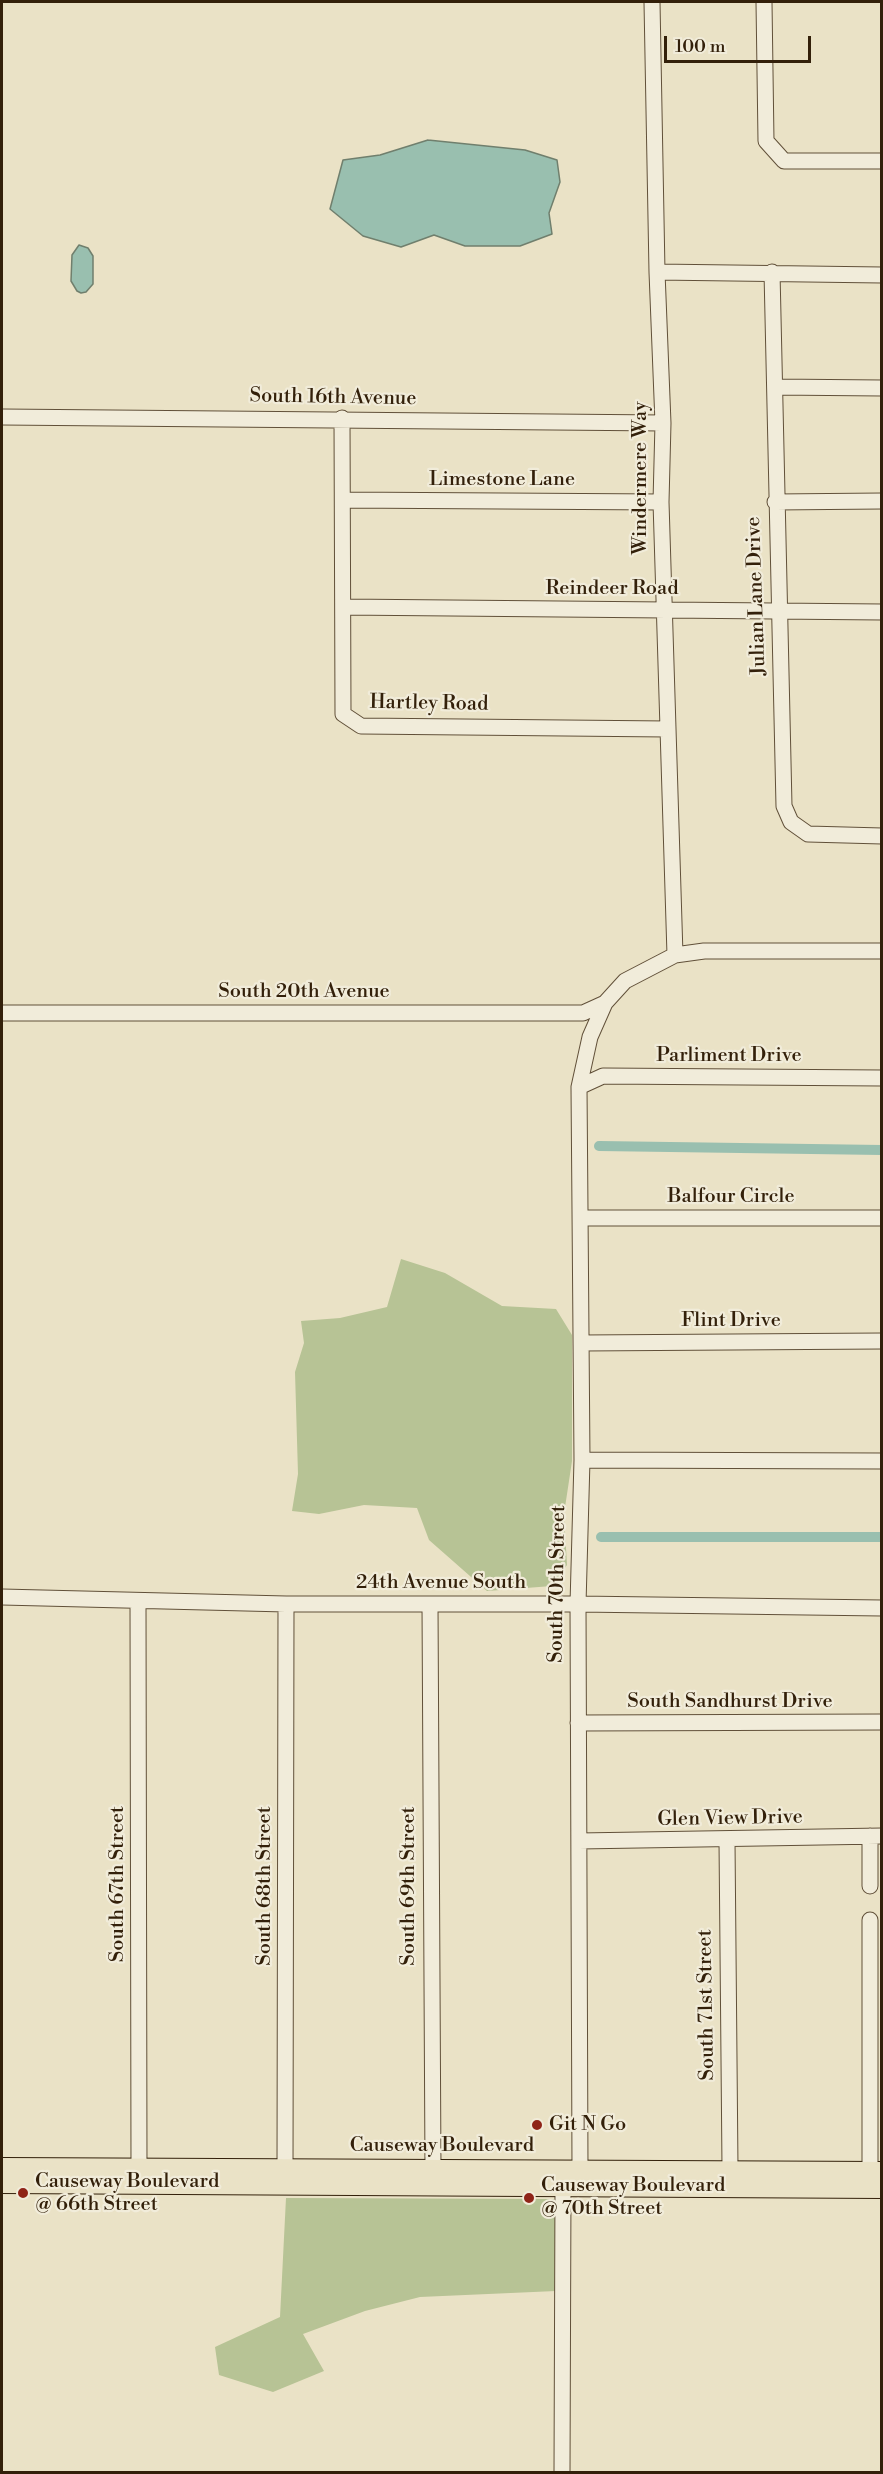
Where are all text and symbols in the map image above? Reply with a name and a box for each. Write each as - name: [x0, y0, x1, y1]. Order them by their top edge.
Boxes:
- scale bar: [667, 24, 814, 62]
- text: 100 m: [675, 35, 726, 58]
- street label: South 16th Avenue: [249, 385, 417, 411]
- street label: Windermere Way: [629, 401, 653, 555]
- street label: Limestone Lane: [429, 468, 575, 492]
- street label: Julian Lane Drive: [742, 516, 772, 676]
- street label: Reindeer Road: [546, 577, 678, 601]
- street label: Hartley Road: [369, 691, 489, 717]
- street label: South 20th Avenue: [218, 980, 390, 1004]
- street label: Parliment Drive: [656, 1044, 802, 1068]
- street label: Balfour Circle: [667, 1185, 795, 1209]
- street label: Flint Drive: [681, 1309, 781, 1333]
- street label: South 70th Street: [545, 1505, 571, 1663]
- street label: 24th Avenue South: [356, 1571, 526, 1595]
- street label: South Sandhurst Drive: [627, 1690, 833, 1714]
- street label: South 67th Street: [106, 1806, 130, 1962]
- street label: South 68th Street: [253, 1806, 277, 1966]
- street label: South 69th Street: [397, 1806, 421, 1966]
- street label: Glen View Drive: [657, 1806, 803, 1832]
- street label: South 71st Street: [694, 1929, 720, 2081]
- place label: Git N Go: [549, 2113, 626, 2137]
- marker: Git N Go: [530, 2118, 544, 2132]
- street label: Causeway Boulevard: [350, 2134, 534, 2158]
- place label: Causeway Boulevard @ 66th Street: [35, 2170, 219, 2217]
- place label: Causeway Boulevard @ 70th Street: [541, 2174, 725, 2221]
- marker: Causeway Boulevard @ 66th Street: [16, 2186, 30, 2200]
- marker: Causeway Boulevard @ 70th Street: [522, 2191, 536, 2205]

